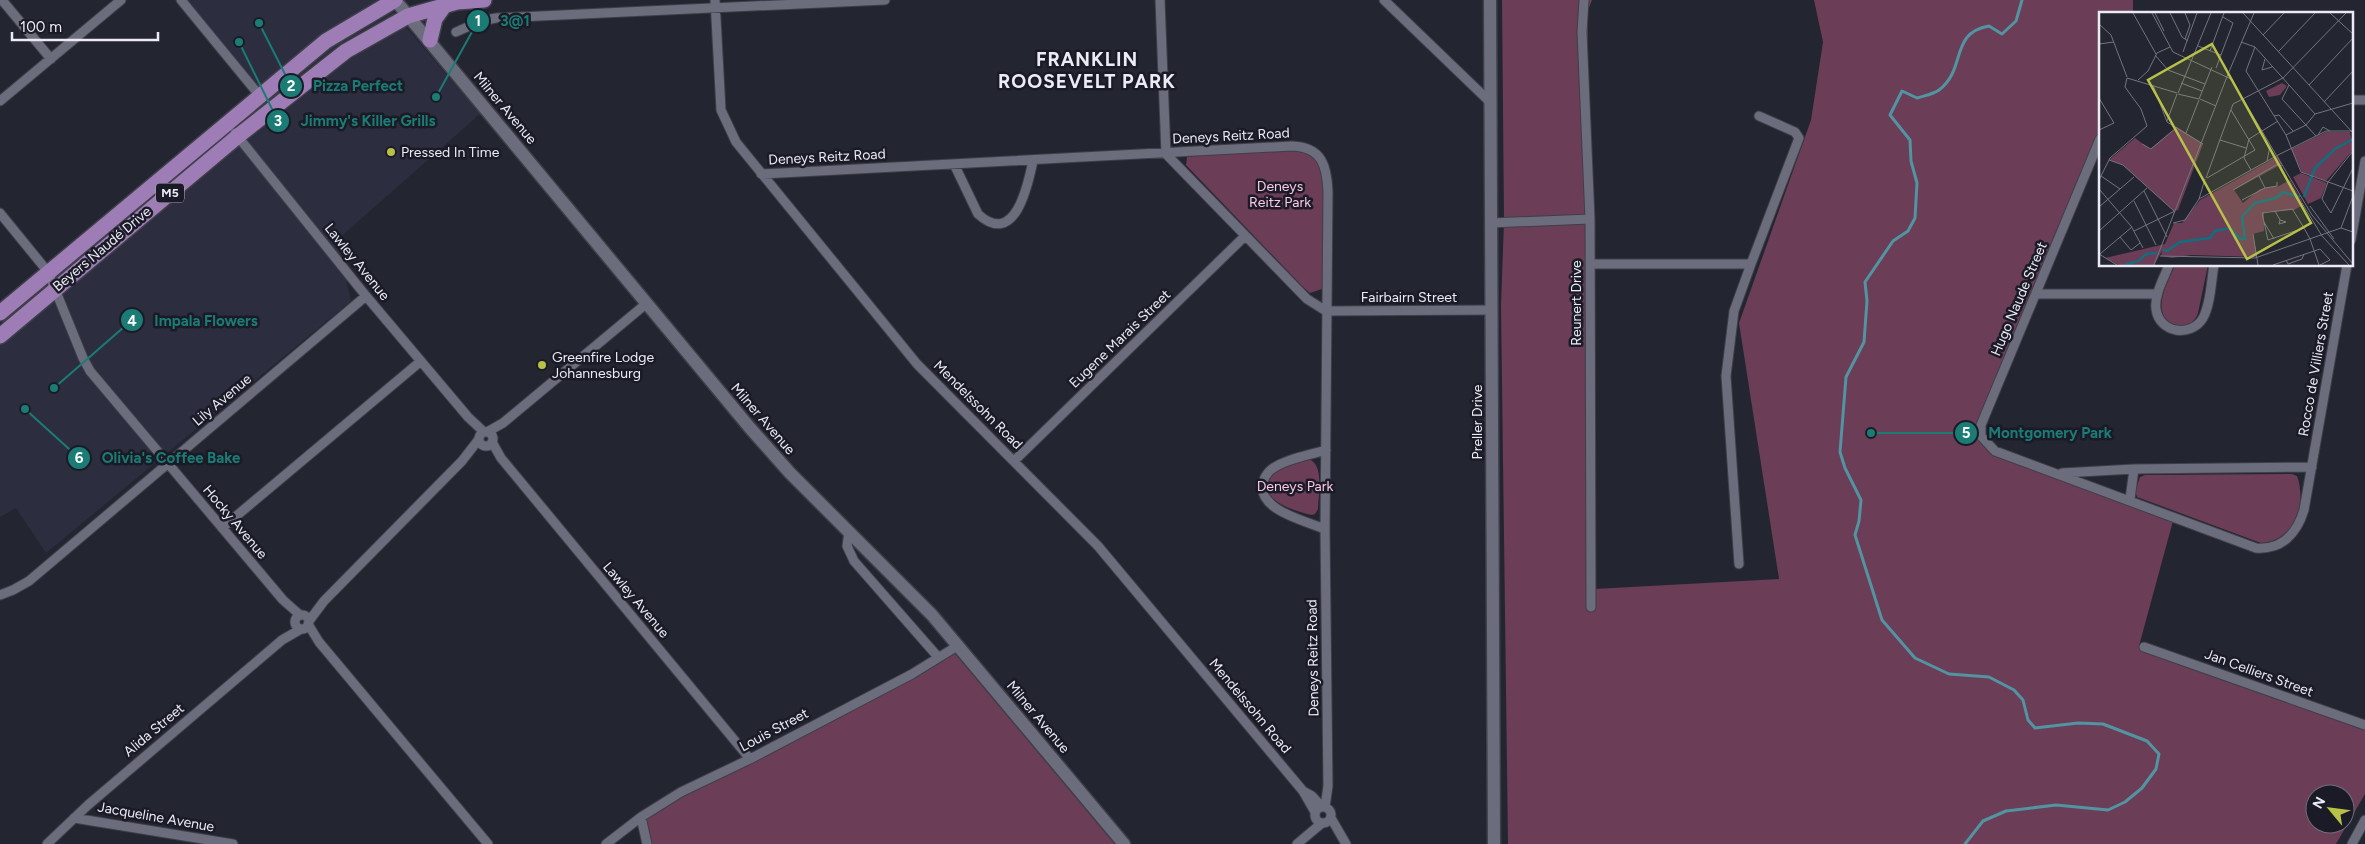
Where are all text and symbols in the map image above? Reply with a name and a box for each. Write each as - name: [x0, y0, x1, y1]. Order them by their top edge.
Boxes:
- callout: 3@1: [465, 6, 540, 36]
- scale bar: [12, 10, 159, 42]
- text: 1: [475, 12, 481, 30]
- text: 3@1: [500, 12, 530, 30]
- inset map: [2099, 12, 2352, 266]
- text: 100 m: [20, 18, 62, 36]
- district label: FRANKLIN ROOSEVELT PARK: [998, 48, 1176, 93]
- street label: Milner Avenue: [470, 68, 540, 148]
- callout: Pizza Perfect: [278, 71, 413, 101]
- text: 2: [287, 77, 296, 95]
- text: Pizza Perfect: [313, 77, 403, 95]
- callout: Jimmy's Killer Grills: [266, 106, 446, 136]
- text: 3: [274, 112, 282, 130]
- text: Jimmy's Killer Grills: [300, 112, 436, 130]
- street label: Deneys Reitz Road: [1172, 124, 1290, 148]
- place label: Pressed In Time: [401, 144, 500, 161]
- street label: Deneys Reitz Road: [768, 145, 886, 169]
- marker: Pressed In Time: [385, 146, 397, 158]
- park label: Deneys Reitz Park: [1249, 178, 1311, 211]
- road number: M5: [156, 184, 184, 202]
- street label: Beyers Naudé Drive: [49, 203, 155, 295]
- street label: Lawley Avenue: [321, 220, 393, 304]
- street label: Hugo Naude Street: [1987, 239, 2051, 359]
- street label: Reunert Drive: [1568, 260, 1585, 346]
- street label: Eugene Marais Street: [1066, 286, 1174, 392]
- street label: Fairbairn Street: [1361, 289, 1457, 306]
- street label: Rocco de Villiers Street: [2295, 290, 2337, 438]
- callout: Impala Flowers: [119, 305, 268, 335]
- text: 4: [127, 312, 137, 330]
- text: Impala Flowers: [154, 312, 258, 330]
- place label: Greenfire Lodge Johannesburg: [552, 349, 655, 382]
- street label: Mendelssohn Road: [930, 357, 1026, 453]
- marker: Greenfire Lodge Johannesburg: [536, 359, 548, 371]
- street label: Lily Avenue: [189, 370, 255, 430]
- street label: Milner Avenue: [727, 380, 799, 458]
- street label: Preller Drive: [1469, 384, 1486, 459]
- callout: Montgomery Park: [1954, 418, 2122, 448]
- text: 5: [1962, 424, 1971, 442]
- text: Montgomery Park: [1988, 424, 2112, 442]
- callout: Olivia's Coffee Bake: [67, 443, 250, 473]
- text: 6: [75, 449, 84, 467]
- text: Olivia's Coffee Bake: [102, 449, 241, 467]
- park label: Deneys Park: [1257, 478, 1333, 495]
- street label: Hocky Avenue: [199, 482, 271, 563]
- street label: Lawley Avenue: [599, 559, 673, 642]
- street label: Deneys Reitz Road: [1303, 599, 1323, 717]
- street label: Jan Celliers Street: [2202, 645, 2316, 701]
- street label: Mendelssohn Road: [1205, 655, 1295, 757]
- street label: Milner Avenue: [1003, 677, 1073, 757]
- street label: Alida Street: [120, 700, 188, 760]
- street label: Louis Street: [737, 705, 811, 755]
- north arrow: [2305, 784, 2355, 834]
- text: N: [2309, 794, 2329, 812]
- street label: Jacqueline Avenue: [96, 798, 216, 836]

